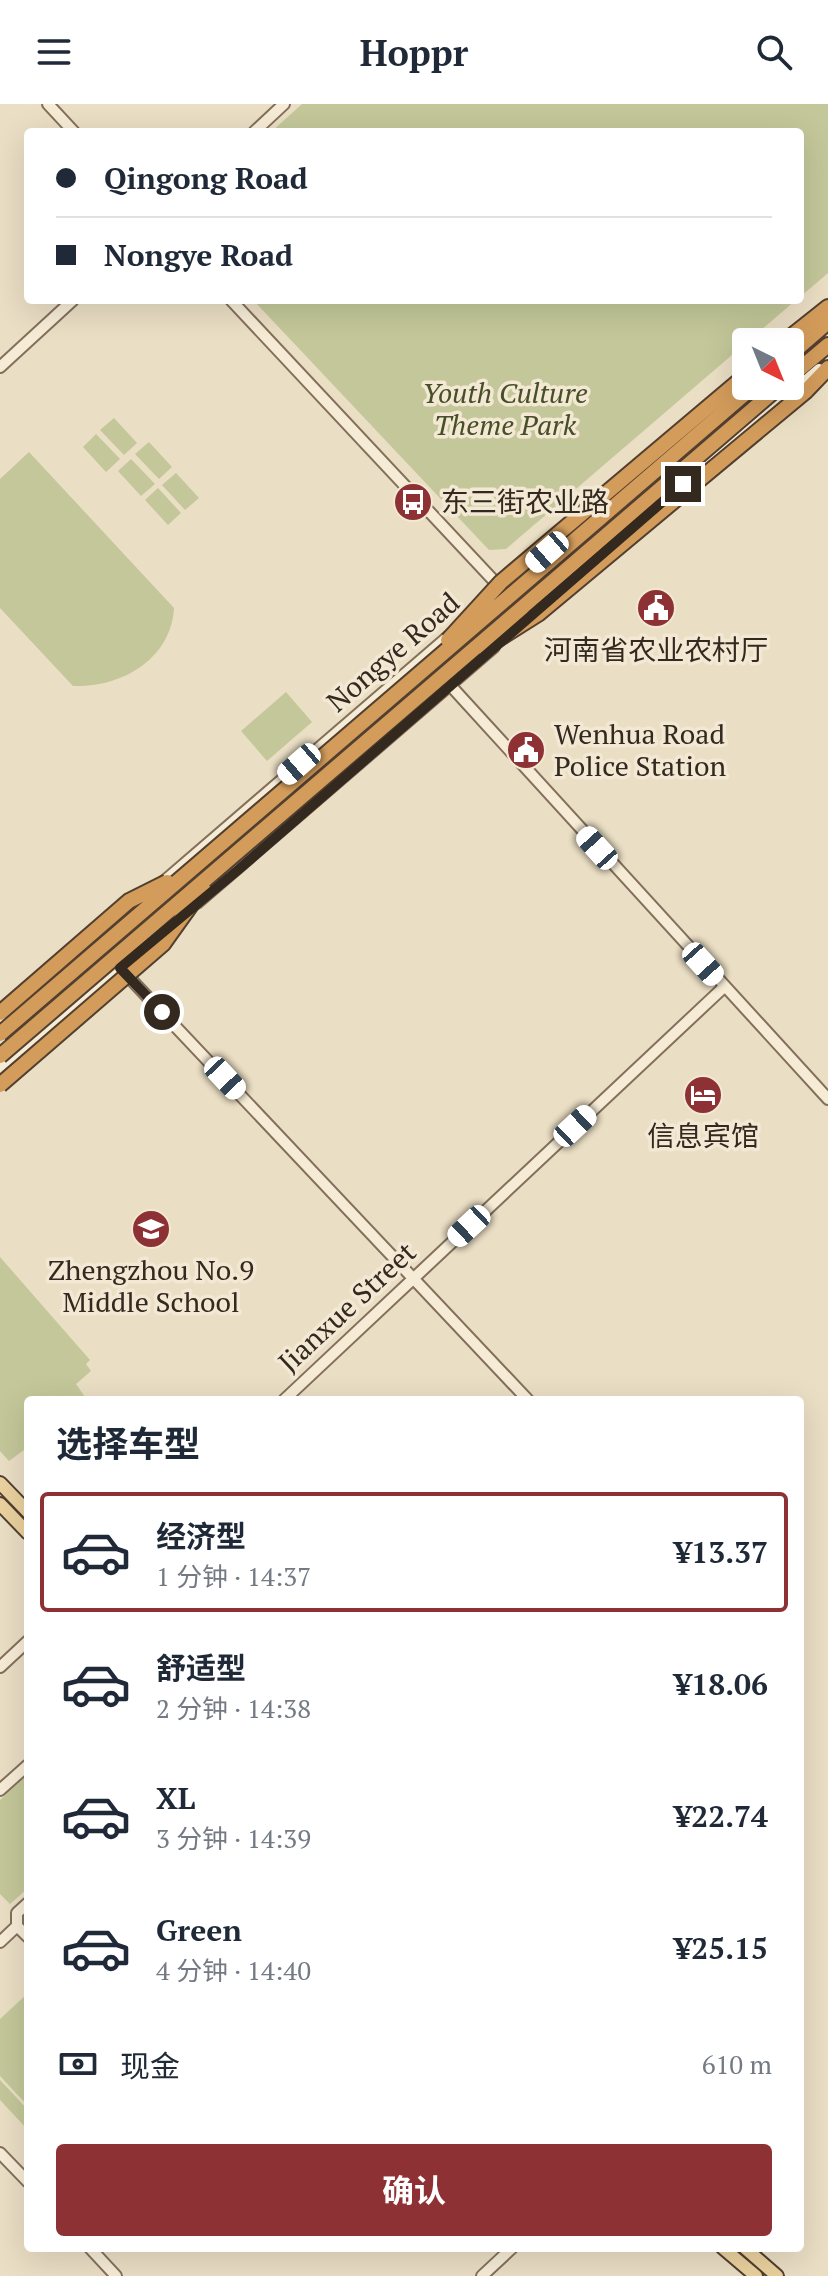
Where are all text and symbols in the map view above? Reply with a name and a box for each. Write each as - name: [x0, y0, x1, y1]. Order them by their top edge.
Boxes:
- text: Hoppr: [360, 29, 468, 76]
- icon: menu: [32, 30, 76, 74]
- icon: search: [752, 30, 796, 74]
- text: Qingong Road: [104, 158, 308, 198]
- text: Nongye Road: [104, 235, 293, 275]
- north arrow: [732, 328, 804, 400]
- map controls: [732, 328, 804, 400]
- park label: Youth Culture Theme Park: [422, 374, 588, 443]
- route end: [665, 466, 701, 502]
- bus stop icon: 东三街农业路: [392, 481, 434, 523]
- place label: 东三街农业路: [441, 483, 609, 520]
- car: [521, 527, 573, 577]
- street label: Nongye Road: [319, 584, 467, 719]
- public building icon: 河南省农业农村厅: [635, 587, 677, 629]
- place label: 河南省农业农村厅: [544, 631, 768, 668]
- place label: Wenhua Road Police Station: [554, 715, 726, 784]
- public building icon: Wenhua Road Police Station: [505, 729, 547, 771]
- car: [273, 739, 325, 789]
- car: [572, 822, 622, 874]
- car: [678, 938, 728, 990]
- route start: [144, 994, 180, 1030]
- car: [200, 1052, 250, 1104]
- hotel icon: 信息宾馆: [682, 1074, 724, 1116]
- car: [549, 1101, 601, 1151]
- place label: 信息宾馆: [647, 1117, 759, 1154]
- car: [443, 1201, 495, 1251]
- school or university icon: Zhengzhou No.9 Middle School: [130, 1208, 172, 1250]
- street label: Jianxue Street: [270, 1233, 424, 1380]
- place label: Zhengzhou No.9 Middle School: [48, 1251, 254, 1320]
- text: 选择车型: [56, 1420, 200, 1467]
- icon: car: [60, 1516, 132, 1588]
- text: 经济型: [156, 1516, 246, 1556]
- text: ¥13.37: [674, 1532, 768, 1572]
- text: 1 分钟 · 14:37: [156, 1559, 311, 1593]
- icon: car: [60, 1648, 132, 1720]
- text: 舒适型: [156, 1648, 246, 1688]
- text: ¥18.06: [674, 1664, 768, 1704]
- text: 2 分钟 · 14:38: [156, 1691, 311, 1725]
- text: XL: [156, 1778, 195, 1818]
- icon: car: [60, 1780, 132, 1852]
- text: ¥22.74: [674, 1796, 768, 1836]
- text: 3 分钟 · 14:39: [156, 1821, 311, 1855]
- text: Green: [156, 1910, 242, 1950]
- icon: car: [60, 1912, 132, 1984]
- text: ¥25.15: [674, 1928, 768, 1968]
- text: 4 分钟 · 14:40: [156, 1953, 311, 1987]
- icon: cash: [56, 2042, 100, 2086]
- text: 现金: [120, 2046, 180, 2086]
- text: 610 m: [702, 2047, 772, 2081]
- button: 确认: [56, 2144, 772, 2236]

